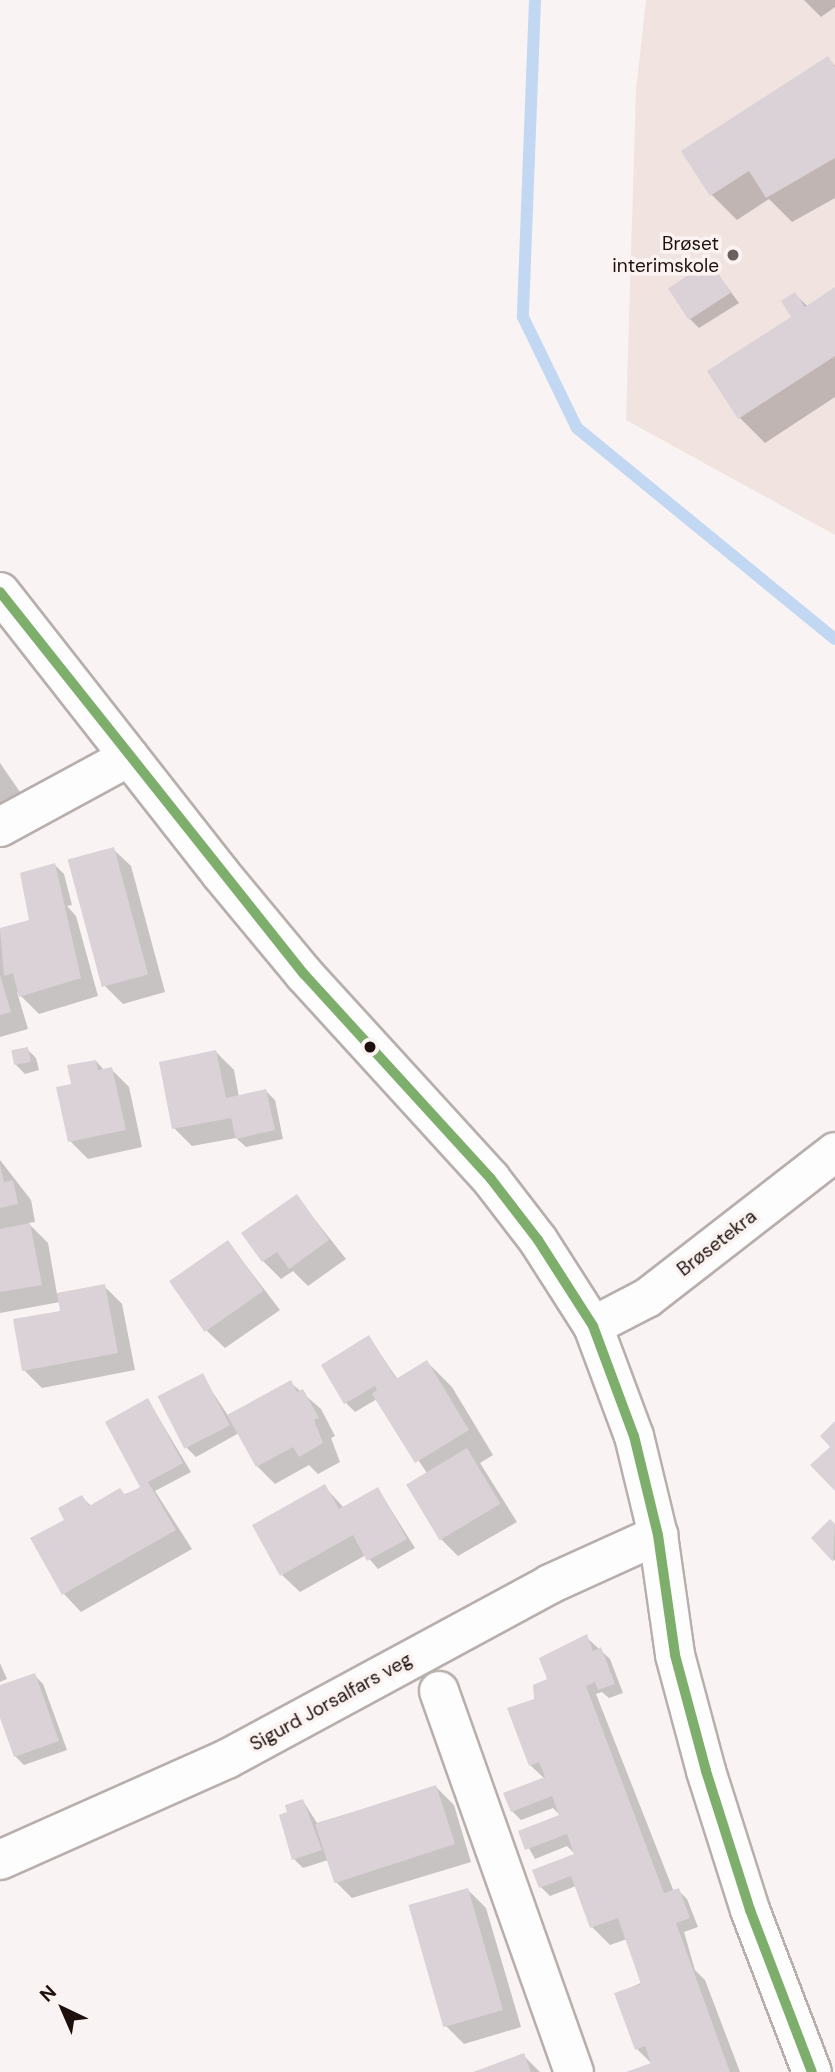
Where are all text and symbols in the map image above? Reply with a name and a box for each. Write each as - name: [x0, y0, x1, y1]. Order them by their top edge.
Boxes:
- place label: Brøset interimskole: [612, 233, 719, 277]
- marker: Brøset interimskole: [725, 247, 741, 263]
- unlabelled marker: [363, 1040, 377, 1054]
- street label: Brøsetekra: [673, 1205, 761, 1281]
- street label: Sigurd Jorsalfars veg: [246, 1648, 416, 1756]
- north arrow: [28, 1974, 98, 2044]
- text: N: [34, 1980, 62, 2007]

